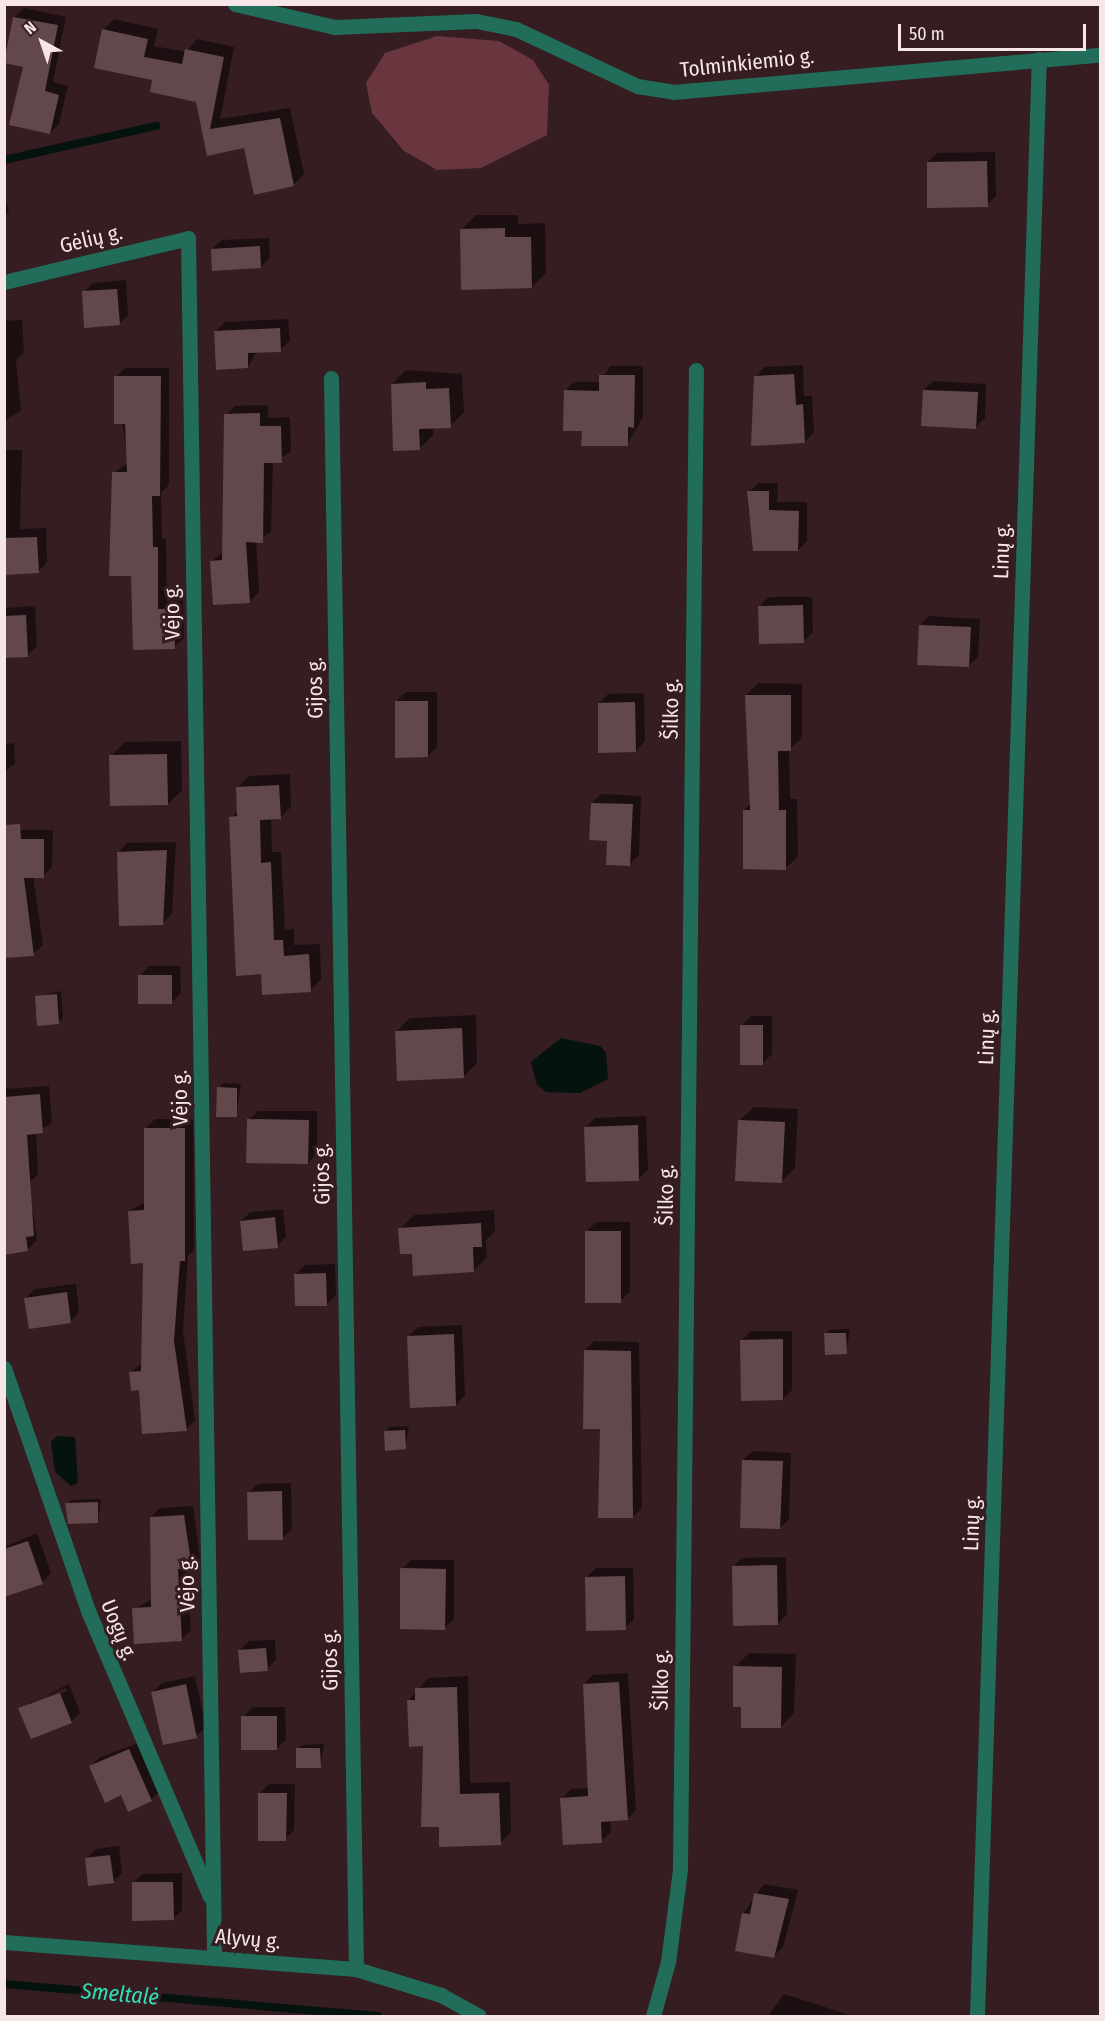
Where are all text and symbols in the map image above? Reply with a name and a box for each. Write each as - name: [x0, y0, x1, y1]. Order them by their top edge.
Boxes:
- north arrow: [12, 12, 72, 72]
- scale bar: [901, 12, 1088, 50]
- text: N: [20, 17, 40, 38]
- text: 50 m: [909, 23, 945, 45]
- street label: Tolminkiemio g.: [679, 43, 815, 83]
- street label: Gėlių g.: [57, 220, 125, 258]
- street label: Linų g.: [988, 523, 1016, 579]
- street label: Vėjo g.: [159, 584, 185, 640]
- street label: Gijos g.: [302, 657, 328, 719]
- street label: Šilko g.: [658, 678, 684, 740]
- street label: Linų g.: [973, 1009, 1001, 1065]
- street label: Vėjo g.: [167, 1070, 193, 1126]
- street label: Gijos g.: [309, 1143, 335, 1205]
- street label: Šilko g.: [653, 1164, 679, 1226]
- street label: Linų g.: [958, 1495, 986, 1551]
- street label: Vėjo g.: [174, 1556, 200, 1612]
- street label: Uogų g.: [95, 1596, 143, 1664]
- street label: Gijos g.: [317, 1629, 343, 1691]
- street label: Šilko g.: [648, 1649, 674, 1711]
- street label: Alyvų g.: [214, 1924, 282, 1954]
- water label: Smeltalė: [80, 1977, 160, 2011]

